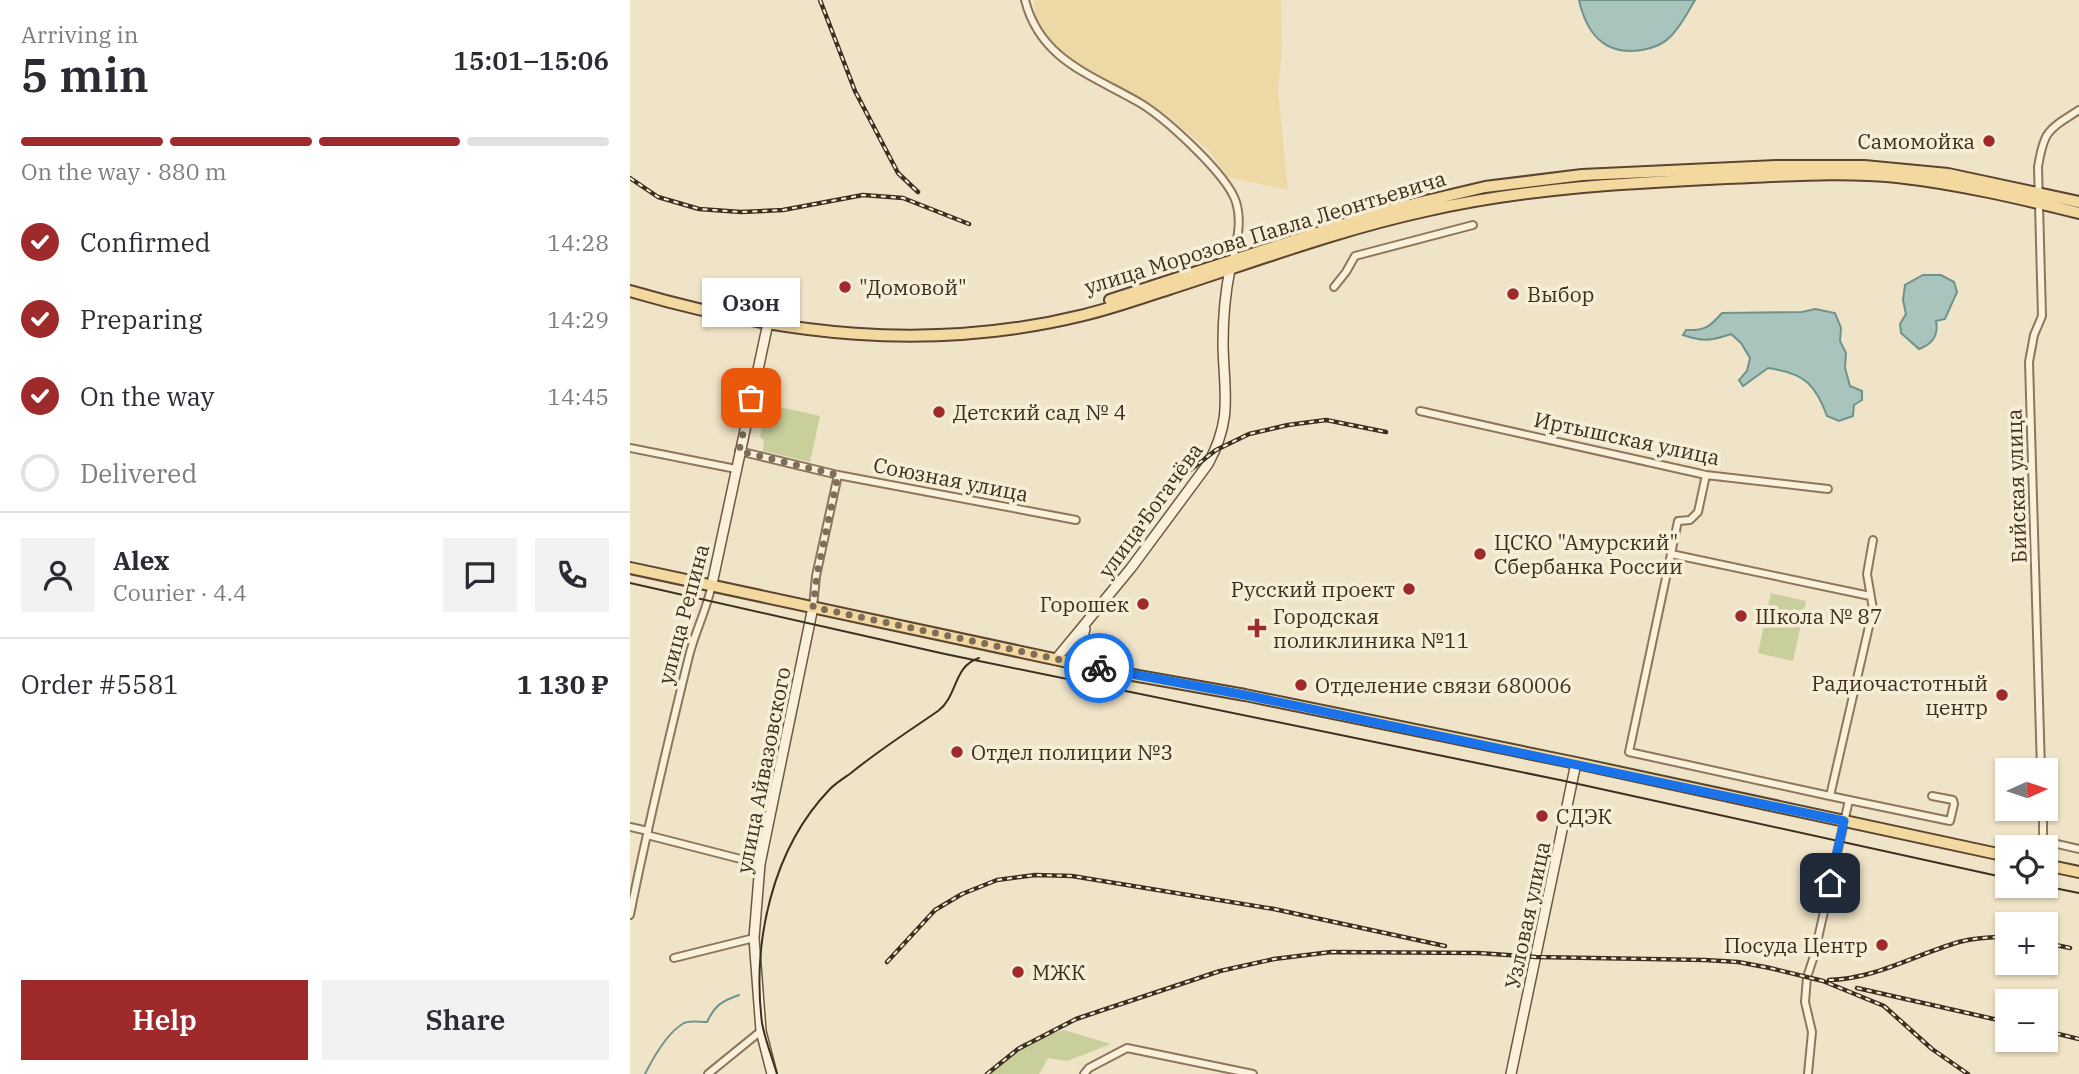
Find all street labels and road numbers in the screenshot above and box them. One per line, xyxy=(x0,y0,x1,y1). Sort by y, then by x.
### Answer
street label: улица Морозова Павла Леонтьевича xyxy=(1081,164,1449,300)
street label: Иртышская улица xyxy=(1532,405,1722,471)
street label: Бийская улица xyxy=(1999,408,2033,564)
street label: улица Богачёва xyxy=(1091,437,1209,583)
street label: Союзная улица xyxy=(871,450,1031,508)
street label: улица Репина xyxy=(651,541,715,687)
street label: улица Айвазовского xyxy=(729,664,797,876)
street label: Узловая улица xyxy=(1498,839,1556,991)

